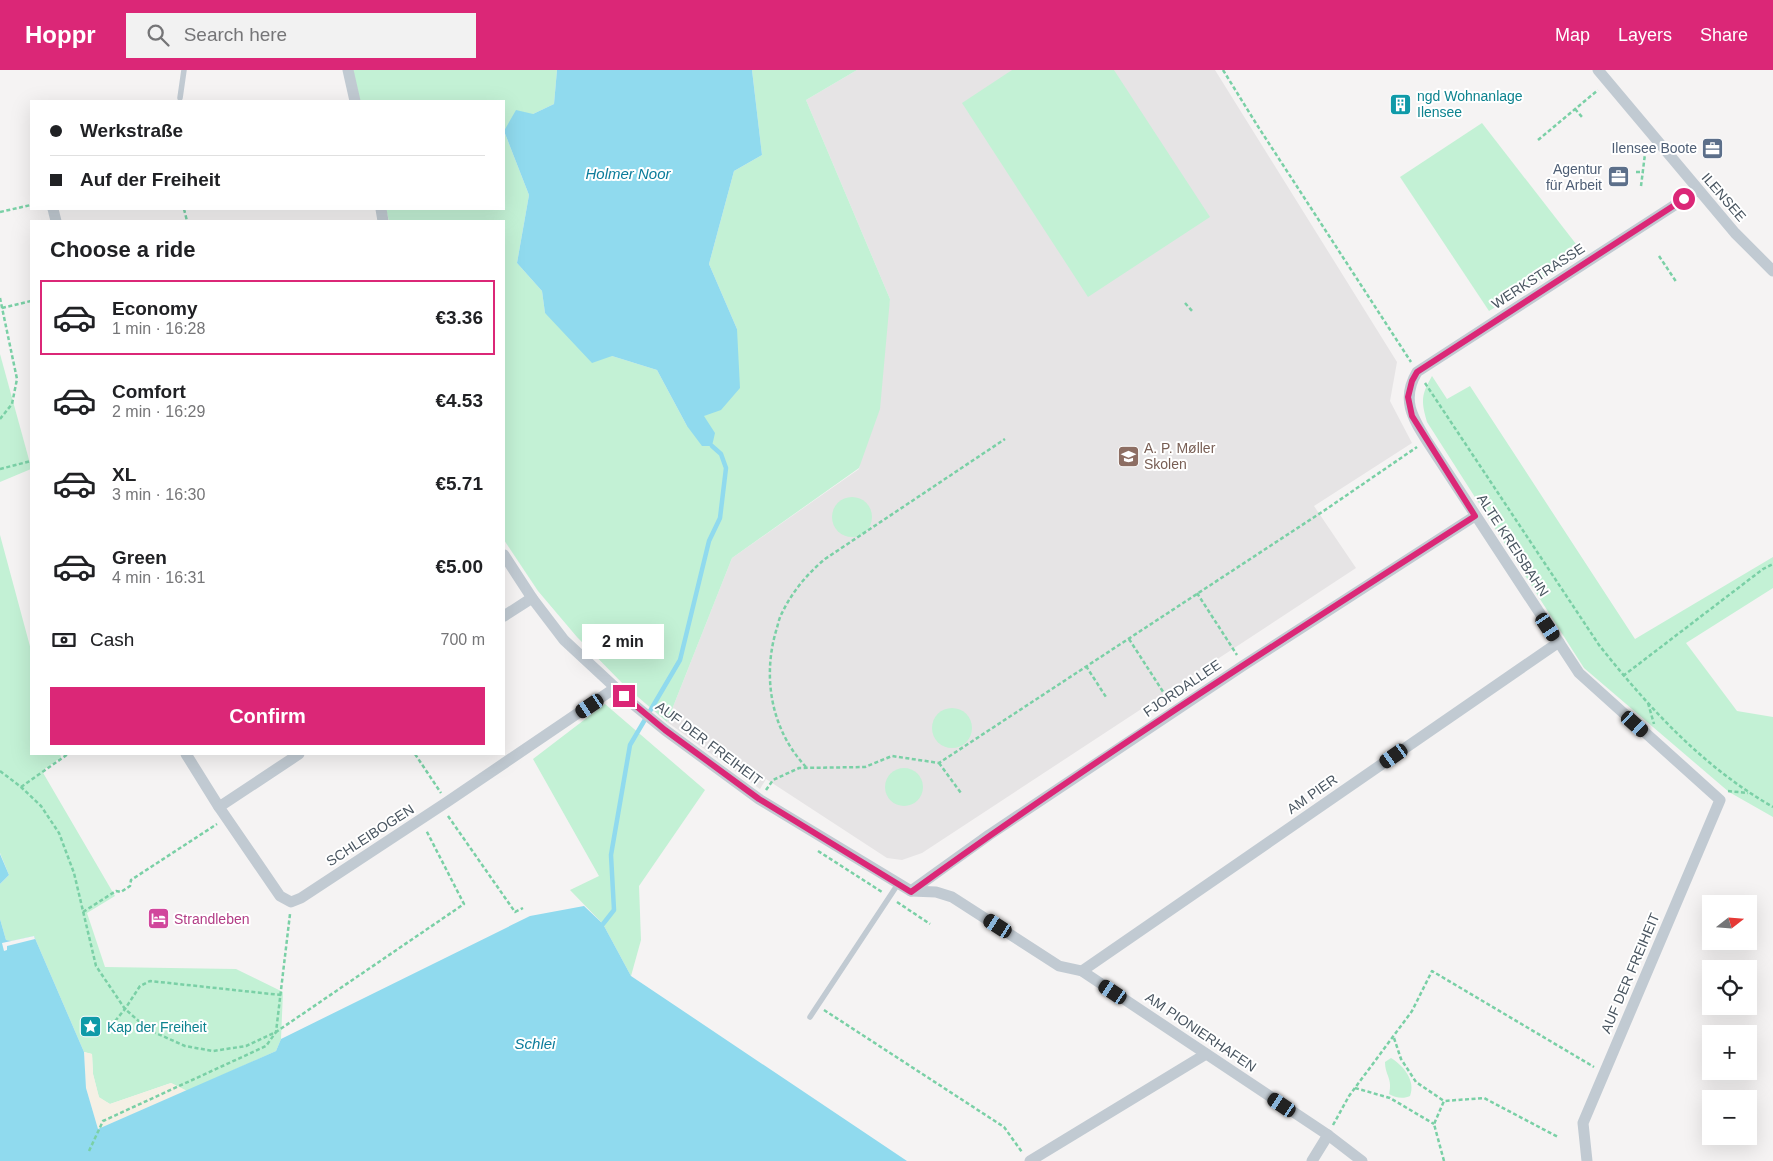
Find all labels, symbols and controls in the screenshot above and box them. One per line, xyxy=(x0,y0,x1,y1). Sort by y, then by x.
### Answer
search box xyxy=(126,13,476,58)
text: Hoppr xyxy=(25,21,96,48)
icon: search xyxy=(144,21,172,49)
text: Search here xyxy=(184,24,287,45)
text: Map xyxy=(1555,25,1590,45)
text: Layers xyxy=(1618,25,1672,45)
text: Share xyxy=(1700,25,1748,45)
place label: ngd Wohnanlage Ilensee xyxy=(1417,88,1523,120)
building icon: ngd Wohnanlage Ilensee xyxy=(1389,92,1413,116)
text: Werkstraße xyxy=(80,120,183,141)
office icon: Ilensee Boote xyxy=(1701,136,1725,160)
place label: Ilensee Boote xyxy=(1611,140,1697,156)
place label: Agentur für Arbeit xyxy=(1546,161,1602,193)
water label: Holmer Noor xyxy=(585,165,672,182)
office icon: Agentur für Arbeit xyxy=(1606,165,1630,189)
text: Auf der Freiheit xyxy=(80,169,220,190)
street label: ILENSEE xyxy=(1699,169,1749,225)
route start xyxy=(1673,188,1695,210)
text: Choose a ride xyxy=(50,237,195,262)
street label: WERKSTRASSE xyxy=(1489,240,1587,312)
icon: car xyxy=(52,295,97,340)
text: Economy xyxy=(112,298,198,319)
text: €3.36 xyxy=(435,307,483,328)
text: 1 min · 16:28 xyxy=(112,320,205,337)
icon: car xyxy=(52,378,97,423)
text: Comfort xyxy=(112,381,186,402)
text: €4.53 xyxy=(435,390,483,411)
text: 2 min · 16:29 xyxy=(112,403,205,420)
place label: A. P. Møller Skolen xyxy=(1144,440,1216,472)
school or university icon: A. P. Møller Skolen xyxy=(1116,444,1140,468)
icon: car xyxy=(52,461,97,506)
text: XL xyxy=(112,464,136,485)
text: €5.71 xyxy=(435,473,483,494)
text: 3 min · 16:30 xyxy=(112,486,205,503)
street label: ALTE KREISBAHN xyxy=(1474,491,1552,599)
icon: car xyxy=(52,544,97,589)
text: Green xyxy=(112,547,167,568)
text: €5.00 xyxy=(435,556,483,577)
text: 4 min · 16:31 xyxy=(112,569,205,586)
car xyxy=(1533,610,1562,644)
callout: 2 min xyxy=(583,624,665,658)
icon: cash xyxy=(50,626,78,654)
text: Cash xyxy=(90,629,134,650)
text: 700 m xyxy=(441,631,485,648)
text: 2 min xyxy=(602,633,644,650)
street label: FJORDALLEE xyxy=(1140,656,1224,720)
route end xyxy=(613,685,635,707)
button: Confirm xyxy=(50,687,485,745)
car xyxy=(573,691,606,721)
street label: AUF DER FREIHEIT xyxy=(653,698,766,789)
car xyxy=(1618,708,1651,740)
car xyxy=(1377,741,1410,771)
street label: AM PIER xyxy=(1284,771,1340,817)
street label: SCHLEIBOGEN xyxy=(323,801,417,869)
north arrow xyxy=(1702,895,1758,950)
map controls xyxy=(1702,895,1757,1145)
hotel icon: Strandleben xyxy=(146,907,170,931)
street label: AUF DER FREIHEIT xyxy=(1597,910,1663,1036)
place label: Strandleben xyxy=(174,911,250,927)
car xyxy=(981,912,1014,940)
button: locate xyxy=(1702,960,1757,1015)
car xyxy=(1096,977,1129,1007)
street label: AM PIONIERHAFEN xyxy=(1143,989,1259,1075)
place icon: Kap der Freiheit xyxy=(79,1015,103,1039)
place label: Kap der Freiheit xyxy=(107,1019,207,1035)
button: + xyxy=(1702,1025,1757,1080)
water label: Schlei xyxy=(515,1035,556,1052)
car xyxy=(1265,1090,1298,1120)
button: − xyxy=(1702,1090,1757,1145)

